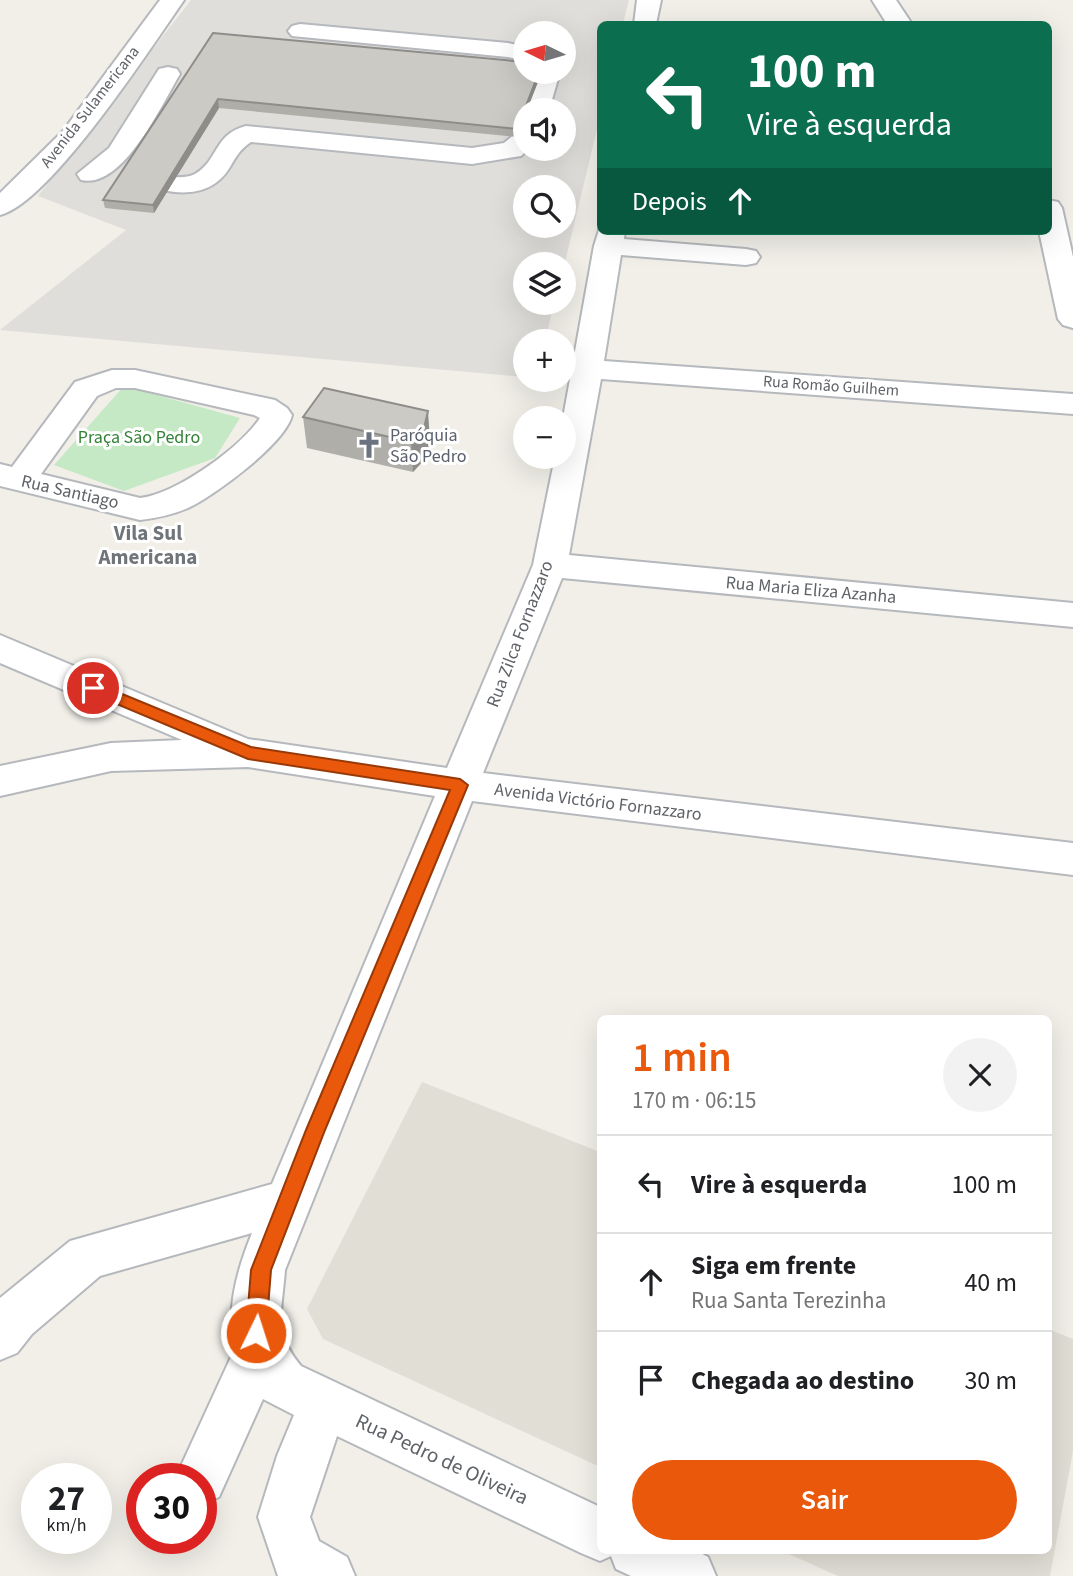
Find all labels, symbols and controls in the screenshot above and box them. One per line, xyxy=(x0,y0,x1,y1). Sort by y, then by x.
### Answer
north arrow xyxy=(513,21,576,84)
map controls xyxy=(513,21,576,469)
text: 100 m xyxy=(747,37,876,107)
street label: Avenida Sulamericana xyxy=(36,42,144,172)
icon: left xyxy=(632,49,723,140)
button: sound xyxy=(513,98,576,161)
text: Vire à esquerda xyxy=(747,102,952,148)
button: search xyxy=(513,175,576,238)
icon: ahead xyxy=(721,182,759,220)
text: Depois xyxy=(632,183,707,220)
button: layers xyxy=(513,252,576,315)
button: + xyxy=(513,329,576,392)
street label: Rua Romão Guilhem xyxy=(762,370,900,402)
button: − xyxy=(513,406,576,469)
place label: Paróquia São Pedro xyxy=(390,423,467,469)
park label: Praça São Pedro xyxy=(78,425,200,450)
church icon: Paróquia São Pedro xyxy=(354,430,384,460)
street label: Rua Santiago xyxy=(19,469,121,515)
district label: Vila Sul Americana xyxy=(98,518,197,572)
street label: Rua Zilca Fornazzaro xyxy=(480,557,560,711)
street label: Rua Maria Eliza Azanha xyxy=(725,570,897,610)
pin xyxy=(63,658,123,718)
icon: arrive xyxy=(74,669,112,707)
street label: Avenida Victório Fornazzaro xyxy=(493,777,703,827)
text: 1 min xyxy=(632,1028,732,1088)
button: close xyxy=(943,1038,1017,1112)
text: 170 m · 06:15 xyxy=(632,1084,756,1117)
icon: left xyxy=(632,1165,670,1203)
text: Vire à esquerda xyxy=(691,1166,867,1203)
text: 100 m xyxy=(951,1166,1017,1203)
text: Siga em frente xyxy=(691,1247,856,1284)
icon: ahead xyxy=(632,1263,670,1301)
text: 40 m xyxy=(964,1264,1017,1301)
text: Rua Santa Terezinha xyxy=(691,1284,886,1317)
position arrow xyxy=(219,1296,293,1370)
icon: arrive xyxy=(632,1361,670,1399)
text: Chegada ao destino xyxy=(691,1362,914,1399)
text: 30 m xyxy=(964,1362,1017,1399)
street label: Rua Pedro de Oliveira xyxy=(351,1406,533,1512)
button: Sair xyxy=(632,1460,1017,1540)
speed limit sign: 30 xyxy=(126,1463,217,1554)
text: 27 xyxy=(48,1474,85,1524)
text: km/h xyxy=(47,1513,86,1538)

